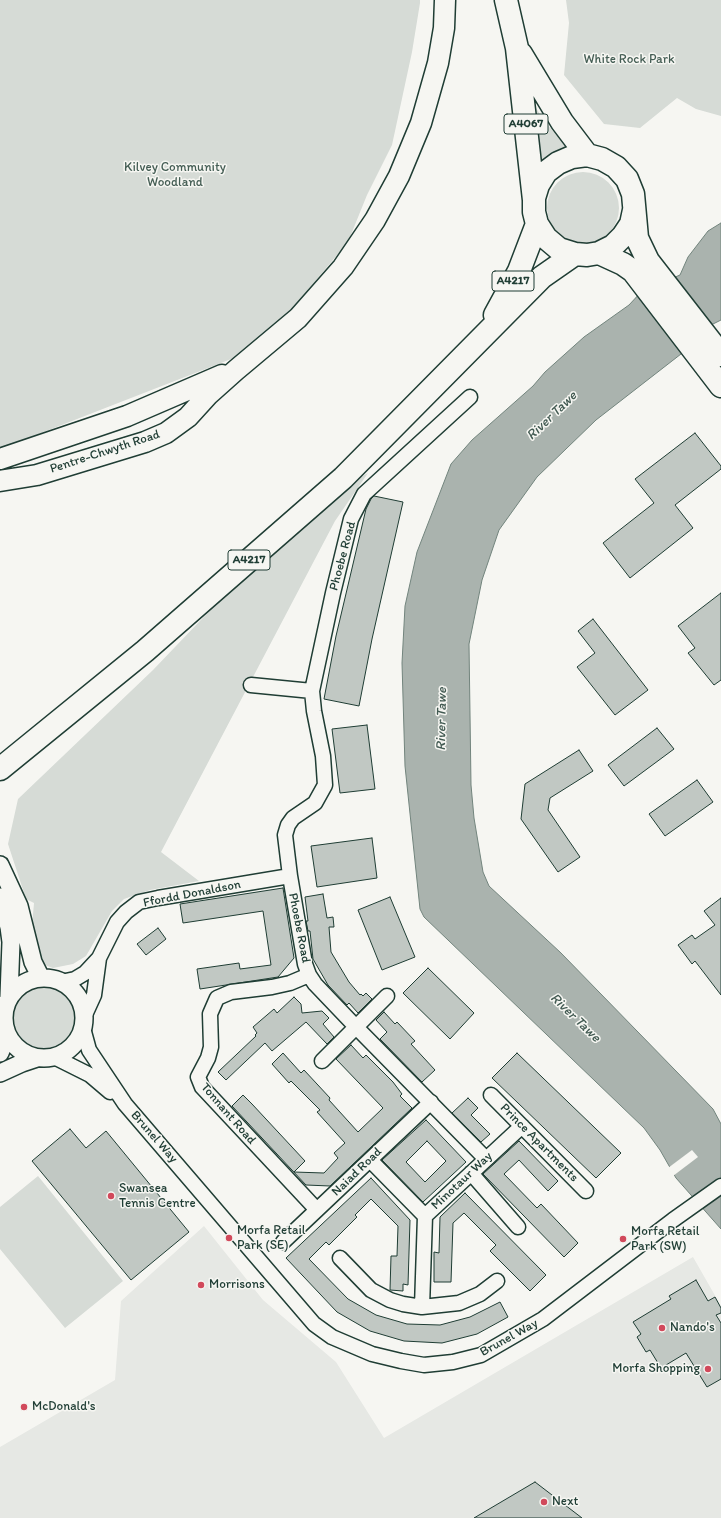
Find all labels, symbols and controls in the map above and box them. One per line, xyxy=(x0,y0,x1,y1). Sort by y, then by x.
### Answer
park label: White Rock Park xyxy=(583,52,675,68)
road number: A4067 xyxy=(504,114,548,134)
park label: Kilvey Community Woodland xyxy=(124,160,226,191)
road number: A4217 xyxy=(492,271,534,291)
water label: River Tawe xyxy=(523,388,581,444)
street label: Pentre-Chwyth Road xyxy=(48,427,162,477)
street label: Phoebe Road xyxy=(326,520,360,592)
road number: A4217 xyxy=(228,550,270,570)
water label: River Tawe xyxy=(433,687,451,751)
street label: Ffordd Donaldson xyxy=(142,877,242,911)
street label: Phoebe Road xyxy=(285,892,313,964)
water label: River Tawe xyxy=(546,990,604,1046)
street label: Tonnant Road xyxy=(197,1080,259,1148)
street label: Prince Apartments xyxy=(497,1101,581,1185)
street label: Brunel Way xyxy=(127,1108,181,1166)
street label: Naiad Road xyxy=(329,1144,385,1200)
street label: Minotaur Way xyxy=(428,1149,496,1213)
place label: Swansea Tennis Centre xyxy=(119,1181,196,1212)
marker: Swansea Tennis Centre xyxy=(106,1191,116,1201)
place label: Morfa Retail Park (SE) xyxy=(237,1223,305,1254)
place label: Morfa Retail Park (SW) xyxy=(631,1224,699,1255)
marker: Morfa Retail Park (SE) xyxy=(224,1233,234,1243)
marker: Morfa Retail Park (SW) xyxy=(618,1234,628,1244)
place label: Morrisons xyxy=(209,1277,265,1293)
marker: Morrisons xyxy=(196,1280,206,1290)
street label: Brunel Way xyxy=(477,1316,541,1360)
place label: Nando's xyxy=(670,1320,715,1336)
marker: Nando's xyxy=(657,1323,667,1333)
place label: Morfa Shopping xyxy=(612,1361,700,1377)
marker: Morfa Shopping xyxy=(703,1364,713,1374)
place label: McDonald's xyxy=(32,1399,96,1415)
marker: McDonald's xyxy=(19,1402,29,1412)
place label: Next xyxy=(552,1494,578,1510)
marker: Next xyxy=(539,1497,549,1507)

